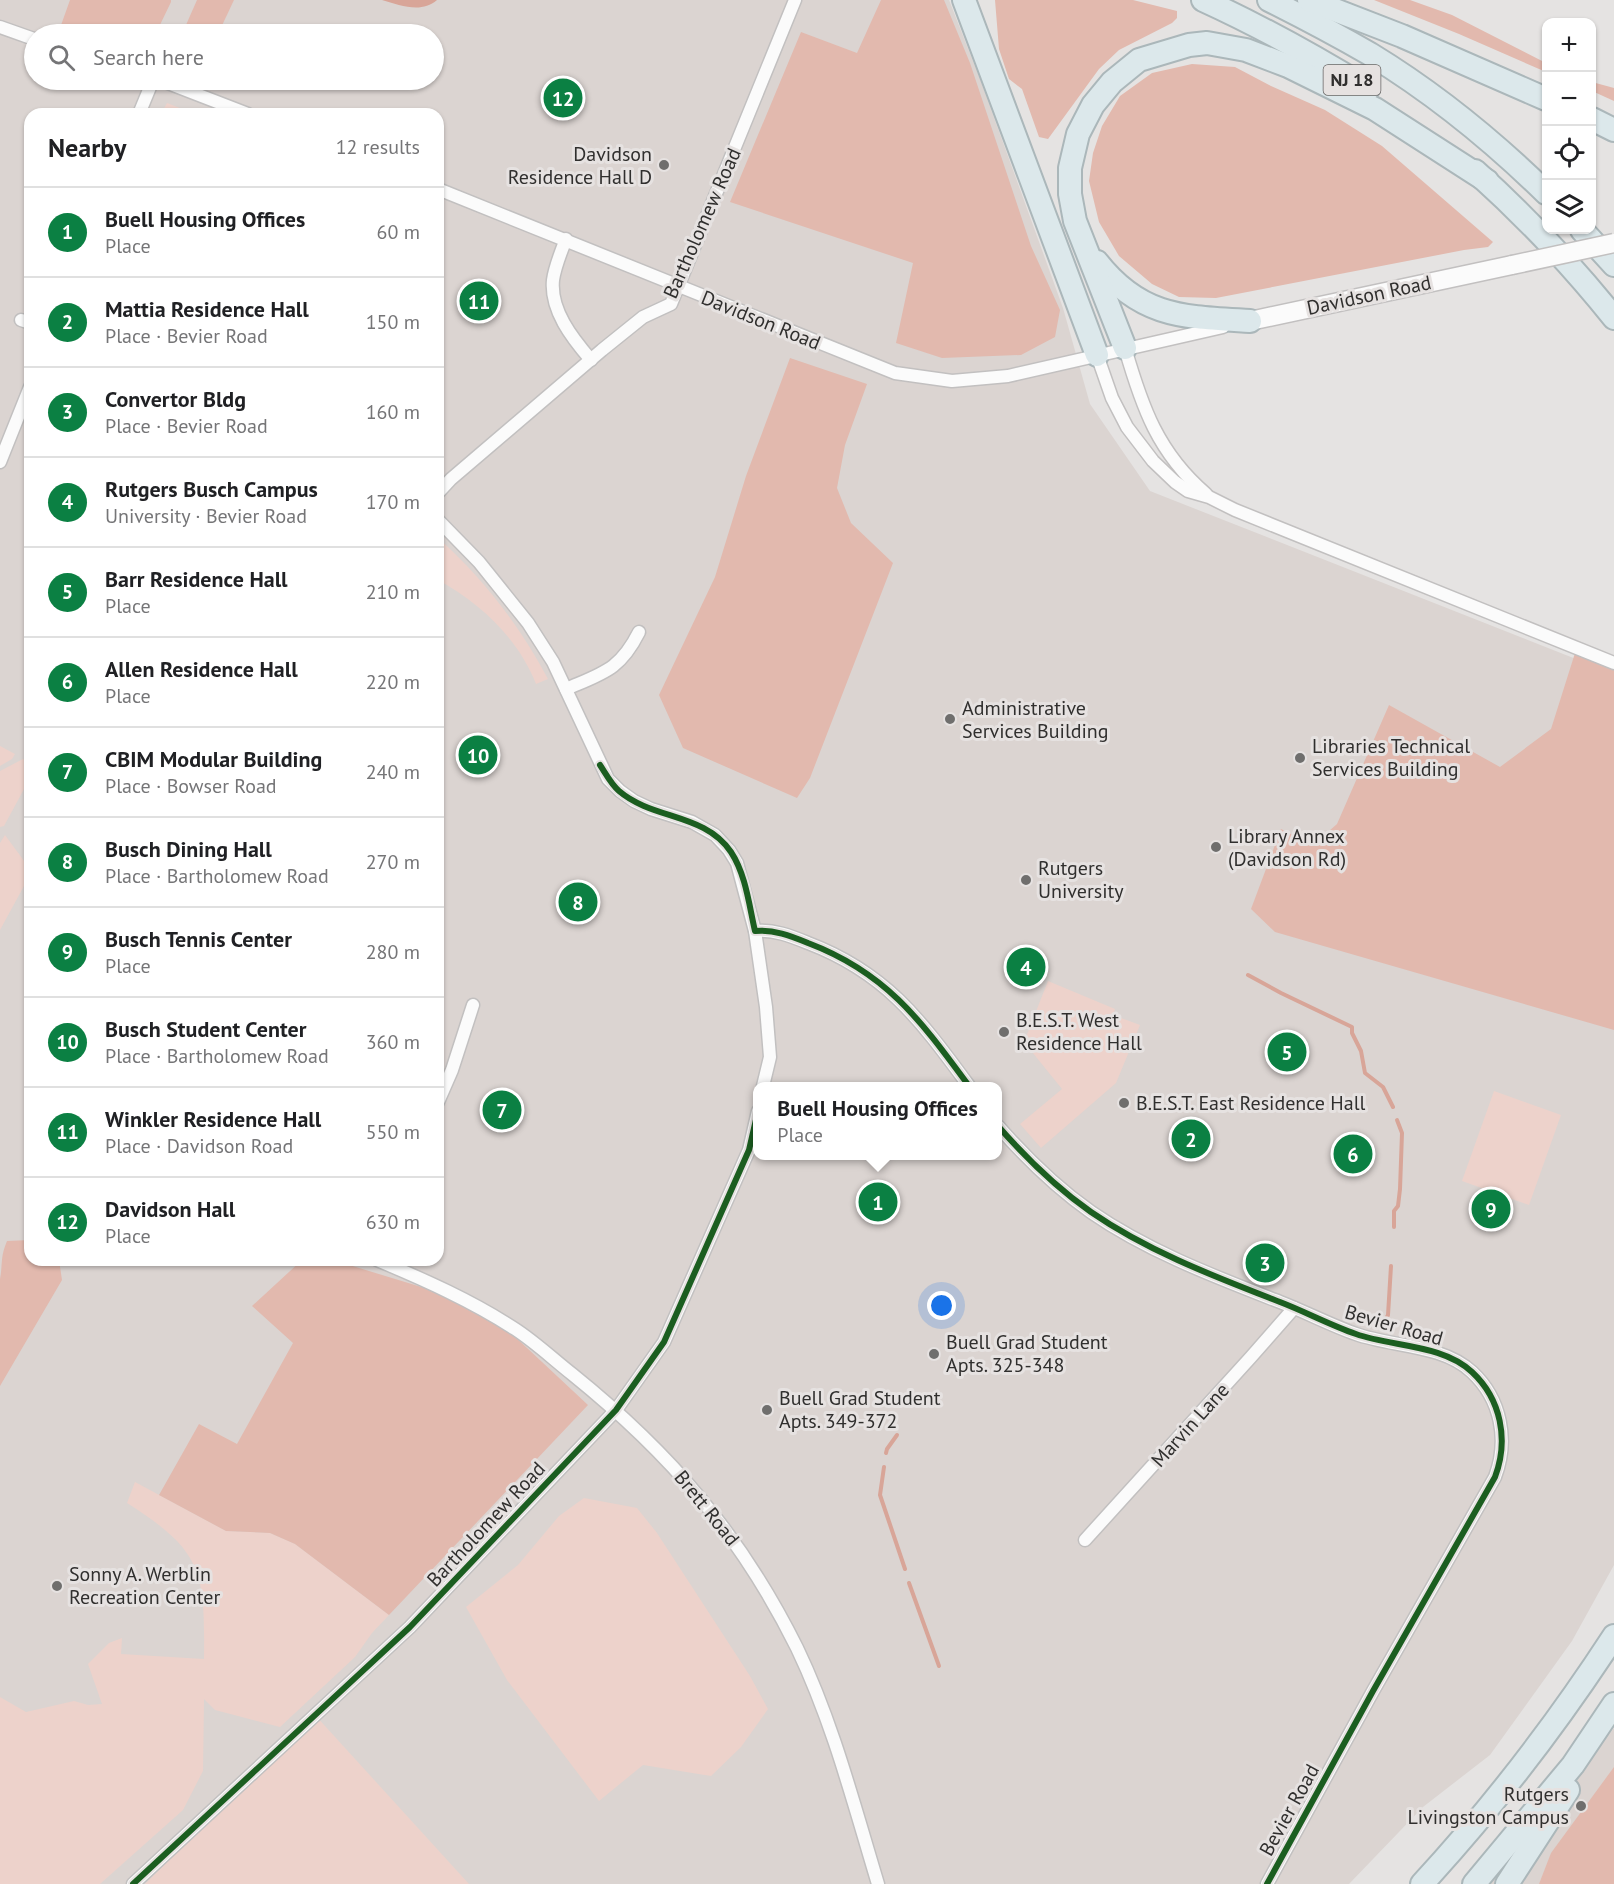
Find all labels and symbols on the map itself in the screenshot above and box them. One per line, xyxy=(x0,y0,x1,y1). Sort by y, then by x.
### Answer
road number: NJ 18 xyxy=(1324,65,1380,95)
pin: 12 xyxy=(544,76,582,120)
place label: Davidson Residence Hall D xyxy=(508,141,652,190)
street label: Bartholomew Road xyxy=(657,144,747,302)
marker: Davidson Residence Hall D xyxy=(657,158,671,172)
street label: Davidson Road xyxy=(1304,269,1434,321)
pin: 11 xyxy=(460,278,498,324)
street label: Davidson Road xyxy=(697,284,825,356)
place label: Administrative Services Building xyxy=(962,695,1109,744)
marker: Administrative Services Building xyxy=(943,712,957,726)
pin: 10 xyxy=(458,732,498,777)
place label: Libraries Technical Services Building xyxy=(1312,733,1470,782)
marker: Libraries Technical Services Building xyxy=(1293,751,1307,765)
place label: Library Annex (Davidson Rd) xyxy=(1228,823,1346,872)
marker: Library Annex (Davidson Rd) xyxy=(1209,840,1223,854)
place label: Rutgers University xyxy=(1038,855,1124,904)
marker: Rutgers University xyxy=(1019,873,1033,887)
pin: 8 xyxy=(558,880,598,924)
pin: 4 xyxy=(1006,944,1046,990)
place label: B.E.S.T. West Residence Hall xyxy=(1016,1007,1142,1056)
marker: B.E.S.T. West Residence Hall xyxy=(997,1025,1011,1039)
pin: 5 xyxy=(1268,1030,1306,1074)
pin: 7 xyxy=(482,1088,522,1132)
place label: B.E.S.T. East Residence Hall xyxy=(1136,1090,1366,1116)
marker: B.E.S.T. East Residence Hall xyxy=(1117,1096,1131,1110)
pin: 2 xyxy=(1172,1116,1210,1162)
pin: 6 xyxy=(1334,1132,1372,1176)
pin: 1 xyxy=(858,1180,898,1224)
pin: 9 xyxy=(1472,1186,1510,1232)
pin: 3 xyxy=(1246,1240,1284,1286)
your location xyxy=(927,1291,956,1320)
street label: Bevier Road xyxy=(1342,1299,1446,1351)
place label: Buell Grad Student Apts. 325-348 xyxy=(946,1329,1108,1378)
marker: Buell Grad Student Apts. 325-348 xyxy=(927,1347,941,1361)
street label: Marvin Lane xyxy=(1145,1377,1235,1473)
place label: Buell Grad Student Apts. 349-372 xyxy=(779,1385,941,1434)
marker: Buell Grad Student Apts. 349-372 xyxy=(760,1403,774,1417)
street label: Bartholomew Road xyxy=(421,1456,551,1592)
street label: Brett Road xyxy=(669,1465,745,1551)
place label: Sonny A. Werblin Recreation Center xyxy=(69,1561,220,1610)
marker: Sonny A. Werblin Recreation Center xyxy=(50,1579,64,1593)
street label: Bevier Road xyxy=(1253,1760,1325,1860)
place label: Rutgers Livingston Campus xyxy=(1407,1781,1569,1830)
marker: Rutgers Livingston Campus xyxy=(1574,1799,1588,1813)

